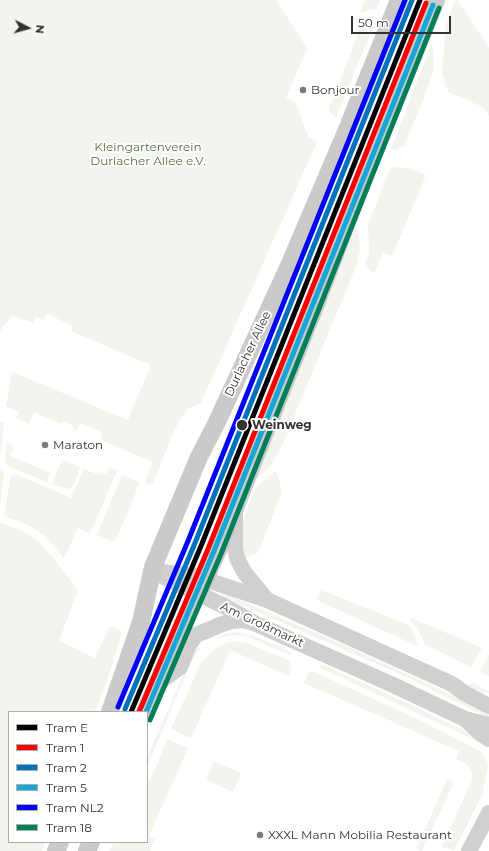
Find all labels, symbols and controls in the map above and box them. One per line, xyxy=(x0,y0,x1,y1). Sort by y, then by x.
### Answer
north arrow xyxy=(8,8,48,48)
scale bar xyxy=(353,8,453,34)
text: 50 m xyxy=(358,15,389,30)
text: N xyxy=(33,24,47,34)
place label: Bonjour xyxy=(311,83,359,97)
marker: Bonjour xyxy=(298,85,308,95)
park label: Kleingartenverein Durlacher Allee e.V. xyxy=(90,140,206,168)
street label: Durlacher Allee xyxy=(222,309,274,399)
marker: Weinweg xyxy=(235,418,249,432)
place label: Weinweg xyxy=(252,418,312,432)
place label: Maraton xyxy=(53,438,103,452)
marker: Maraton xyxy=(40,440,50,450)
street label: Am Großmarkt xyxy=(218,599,306,651)
legend xyxy=(8,711,148,843)
text: Tram E xyxy=(46,720,88,735)
text: Tram 1 xyxy=(46,740,84,755)
text: Tram 2 xyxy=(46,760,87,775)
text: Tram 5 xyxy=(46,780,87,795)
text: Tram NL2 xyxy=(46,800,104,815)
text: Tram 18 xyxy=(46,820,92,835)
place label: XXXL Mann Mobilia Restaurant xyxy=(268,828,452,842)
marker: XXXL Mann Mobilia Restaurant xyxy=(255,830,265,840)

